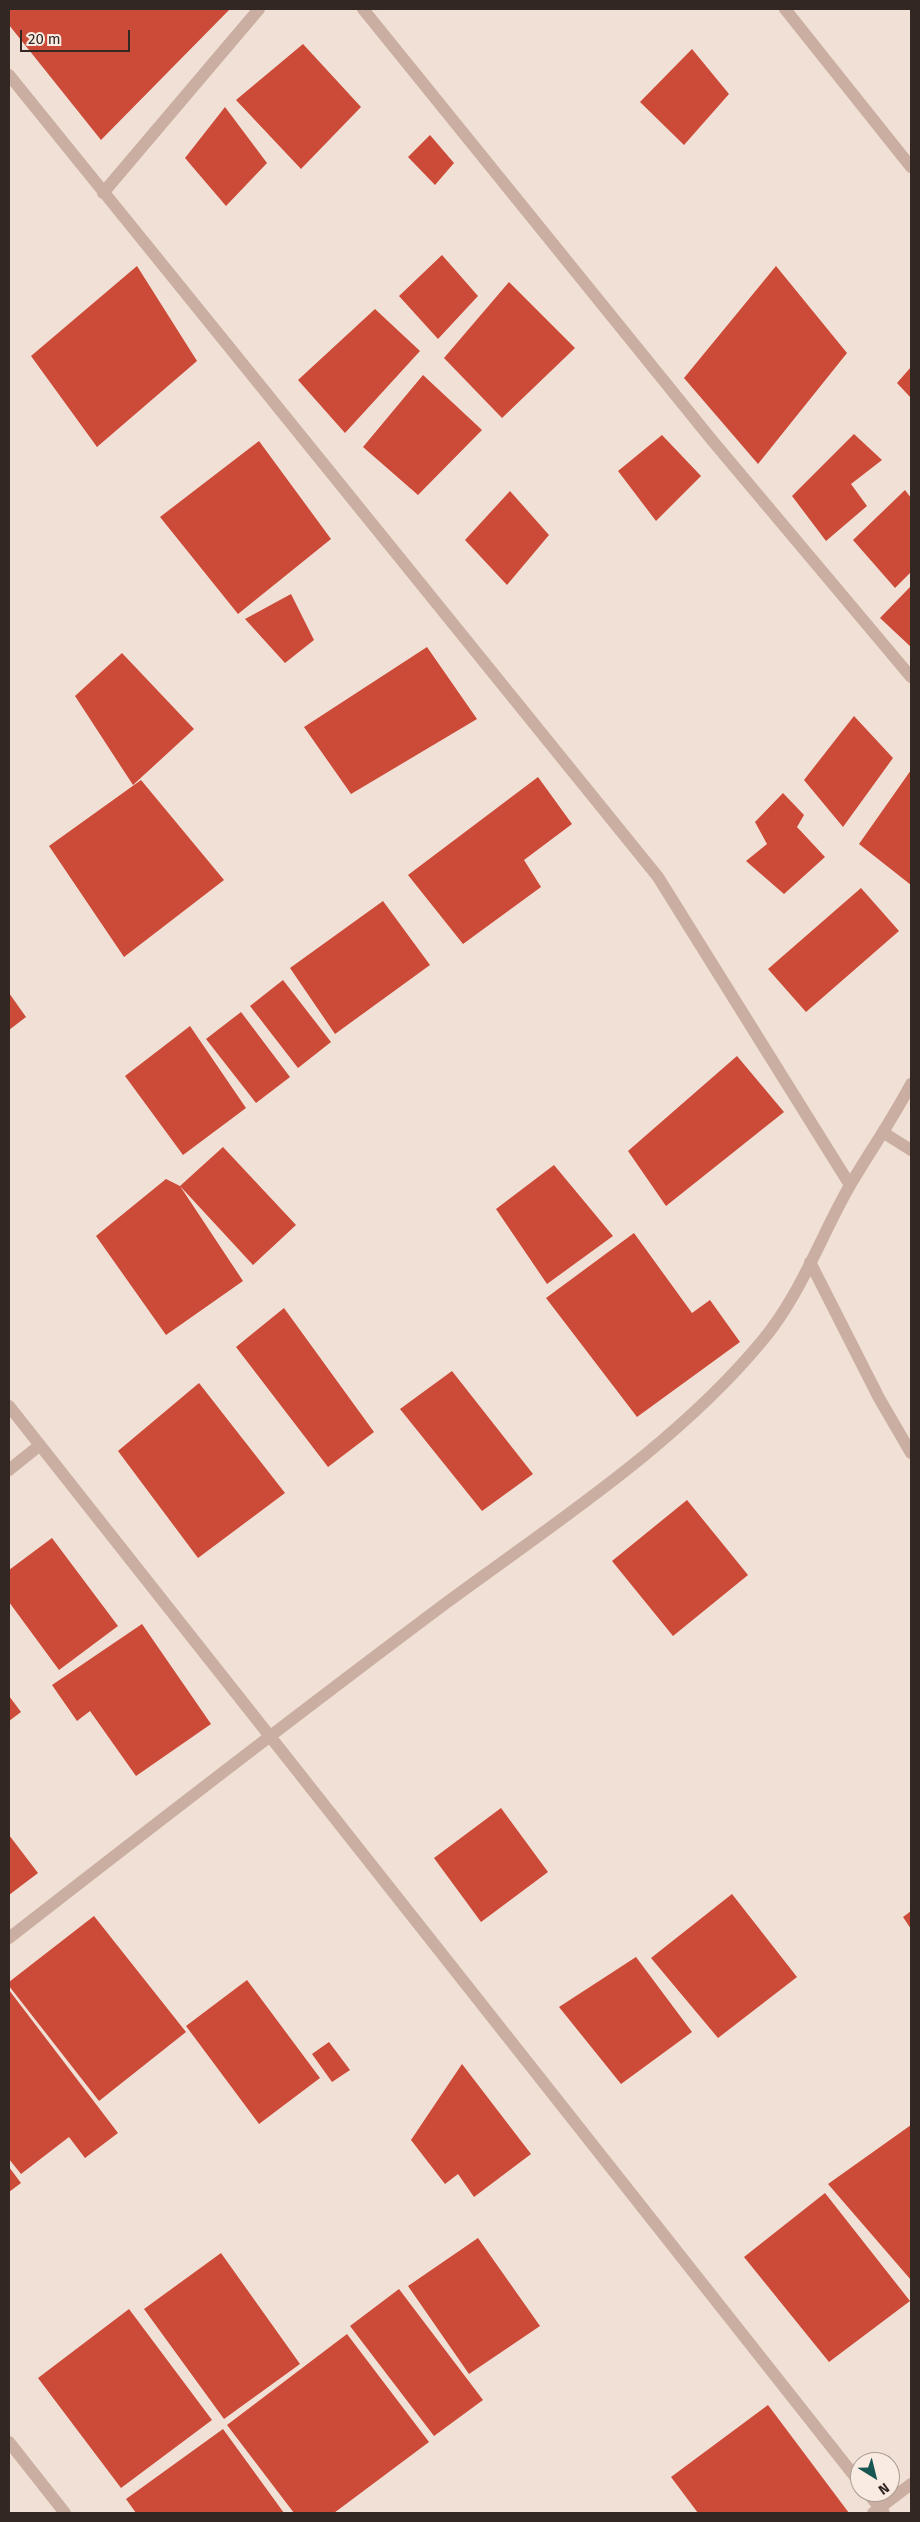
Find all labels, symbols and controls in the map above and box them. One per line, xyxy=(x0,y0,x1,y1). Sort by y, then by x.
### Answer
scale bar xyxy=(22,20,132,52)
text: 20 m xyxy=(28,30,61,48)
north arrow xyxy=(850,2452,900,2502)
text: N xyxy=(875,2479,892,2498)

